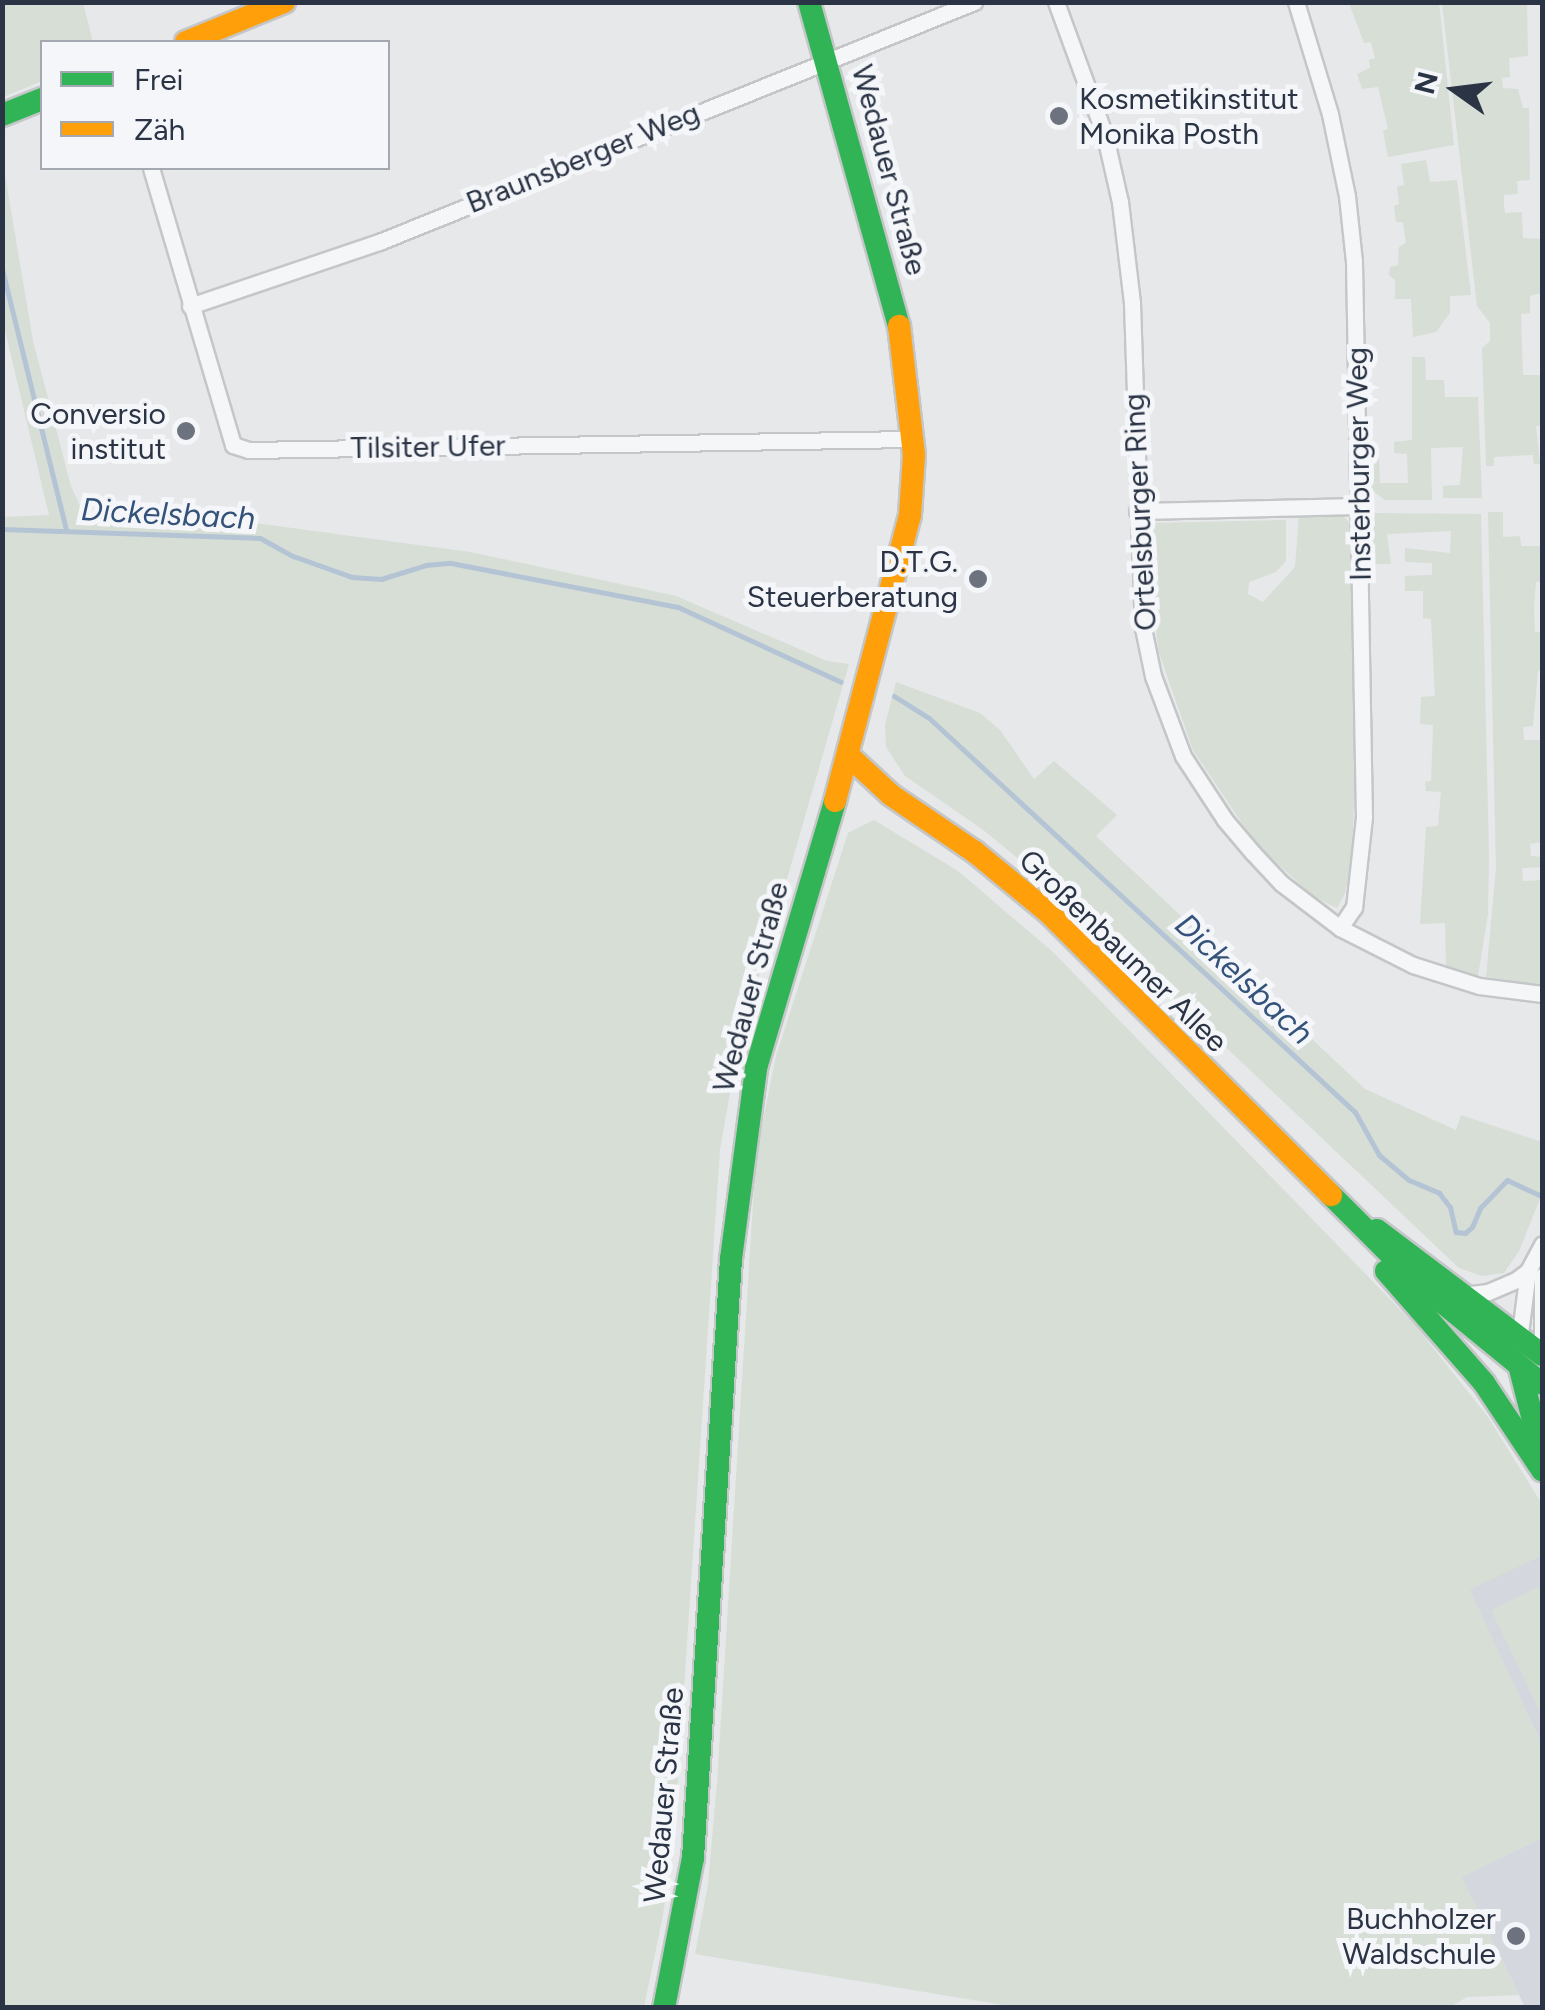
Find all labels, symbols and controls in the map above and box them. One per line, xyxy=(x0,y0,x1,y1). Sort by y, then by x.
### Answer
legend xyxy=(40,40,390,170)
north arrow xyxy=(1405,40,1505,140)
text: Frei xyxy=(134,61,183,98)
street label: Wedauer Straße xyxy=(844,61,934,279)
text: N xyxy=(1407,68,1445,97)
place label: Kosmetikinstitut Monika Posth xyxy=(1079,81,1299,152)
street label: Braunsberger Weg xyxy=(461,95,705,221)
marker: Kosmetikinstitut Monika Posth xyxy=(1048,105,1070,127)
text: Zäh xyxy=(134,111,185,148)
street label: Insterburger Weg xyxy=(1339,347,1379,581)
street label: Ortelsburger Ring xyxy=(1116,392,1164,632)
place label: Conversio institut xyxy=(30,396,166,466)
marker: Conversio institut xyxy=(175,420,197,442)
street label: Tilsiter Ufer xyxy=(350,428,506,466)
water label: Dickelsbach xyxy=(80,490,256,538)
place label: D.T.G. Steuerberatung xyxy=(747,544,958,614)
marker: D.T.G. Steuerberatung xyxy=(967,568,989,590)
street label: Großenbaumer Allee xyxy=(1011,842,1235,1060)
street label: Wedauer Straße xyxy=(706,878,796,1096)
water label: Dickelsbach xyxy=(1167,905,1321,1053)
street label: Wedauer Straße xyxy=(637,1686,691,1904)
place label: Buchholzer Waldschule xyxy=(1342,1901,1496,1972)
marker: Buchholzer Waldschule xyxy=(1505,1925,1527,1947)

